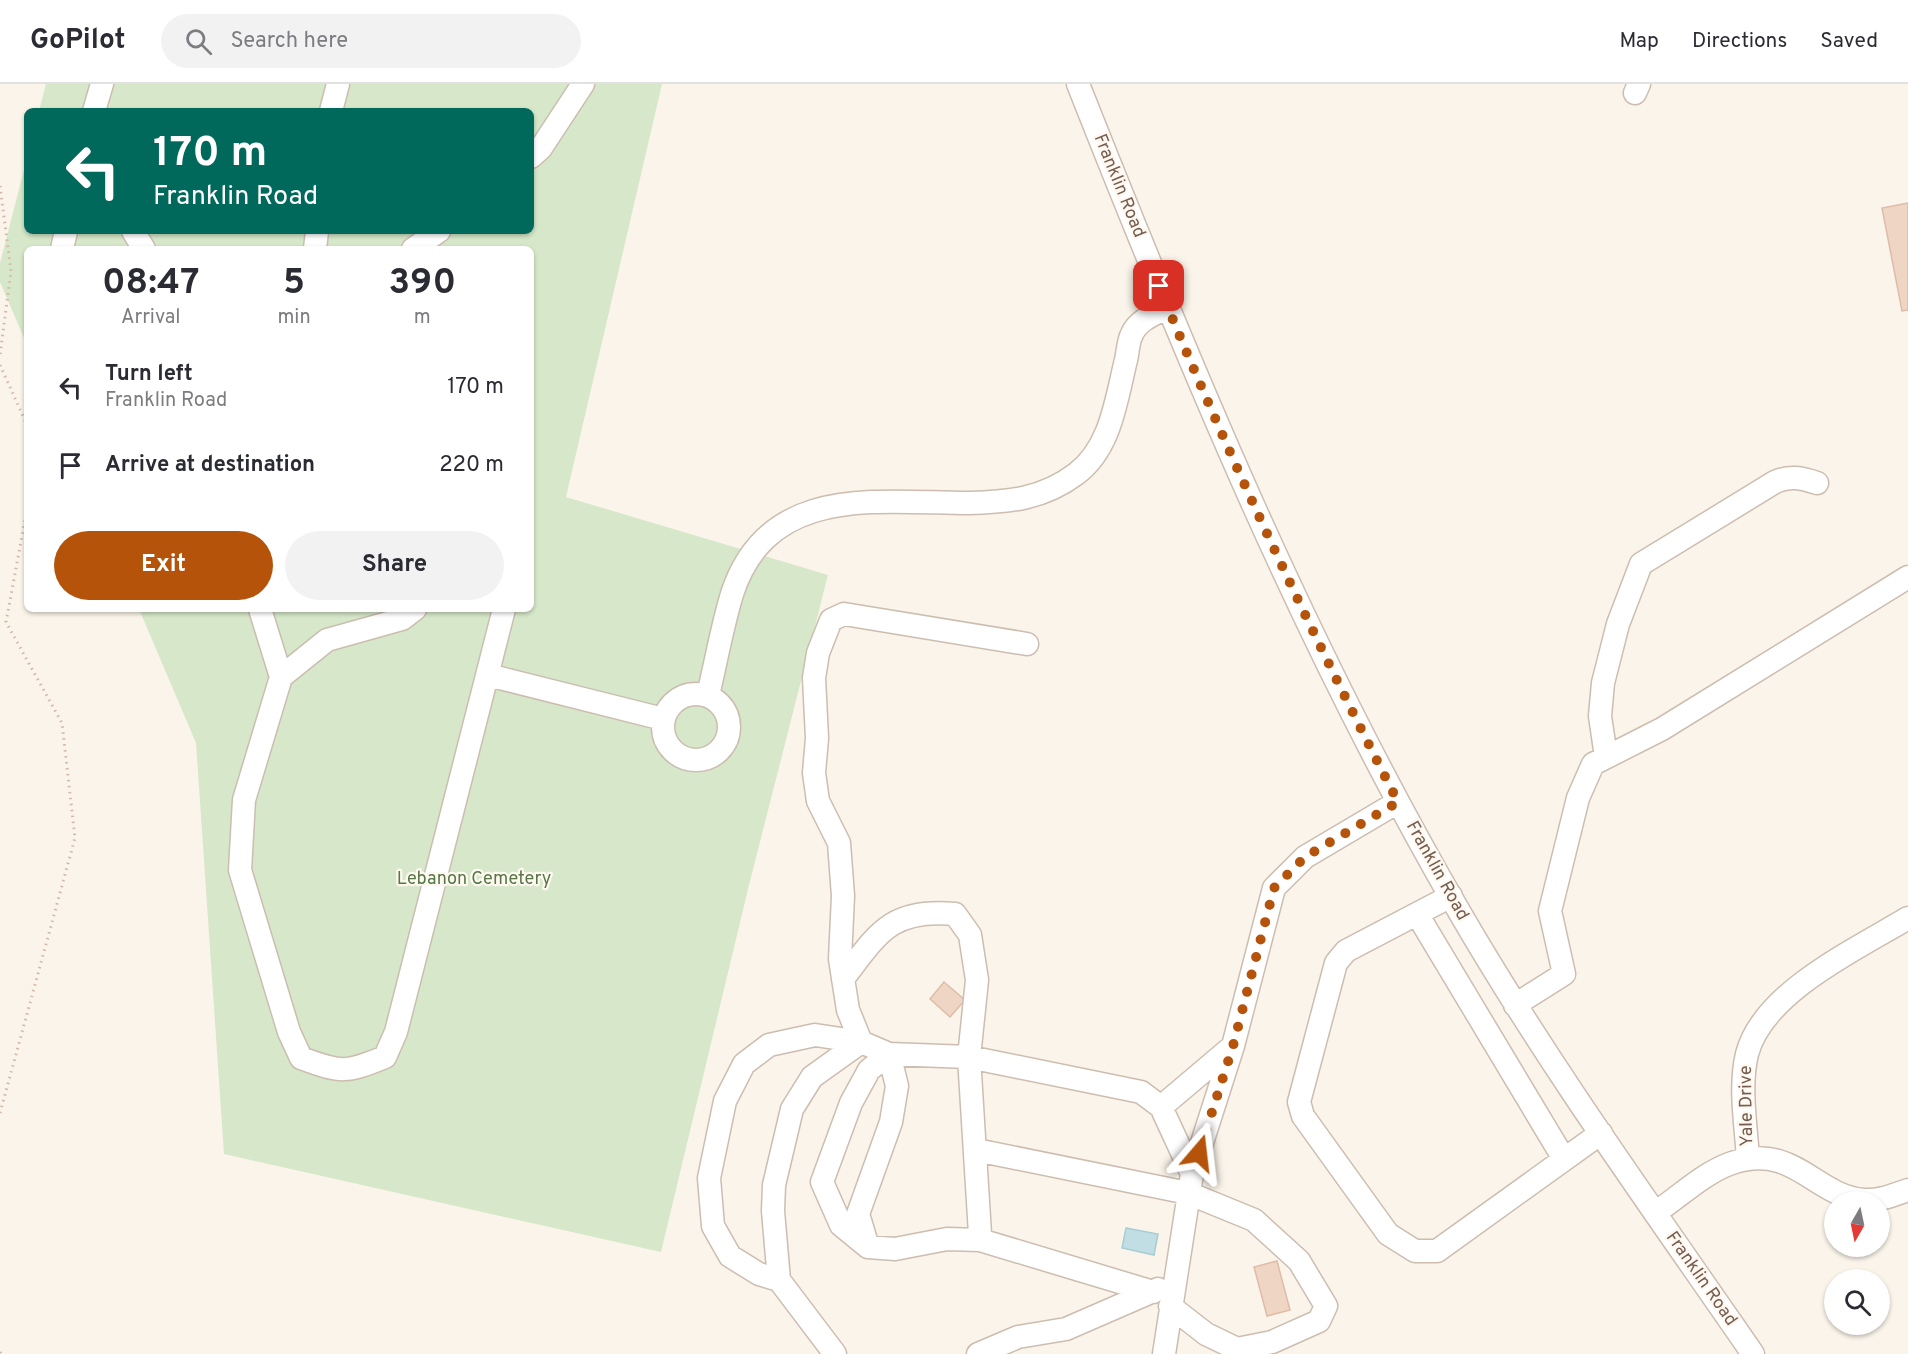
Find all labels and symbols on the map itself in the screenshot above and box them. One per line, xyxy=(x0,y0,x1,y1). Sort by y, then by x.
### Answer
street label: Franklin Road xyxy=(1088,131,1150,241)
pin xyxy=(1133,260,1184,311)
street label: Franklin Road xyxy=(1400,817,1474,925)
park label: Lebanon Cemetery xyxy=(397,868,551,891)
street label: Yale Drive xyxy=(1735,1065,1759,1147)
position arrow xyxy=(1167,1121,1231,1185)
north arrow xyxy=(1824,1191,1890,1257)
street label: Franklin Road xyxy=(1660,1227,1742,1331)

